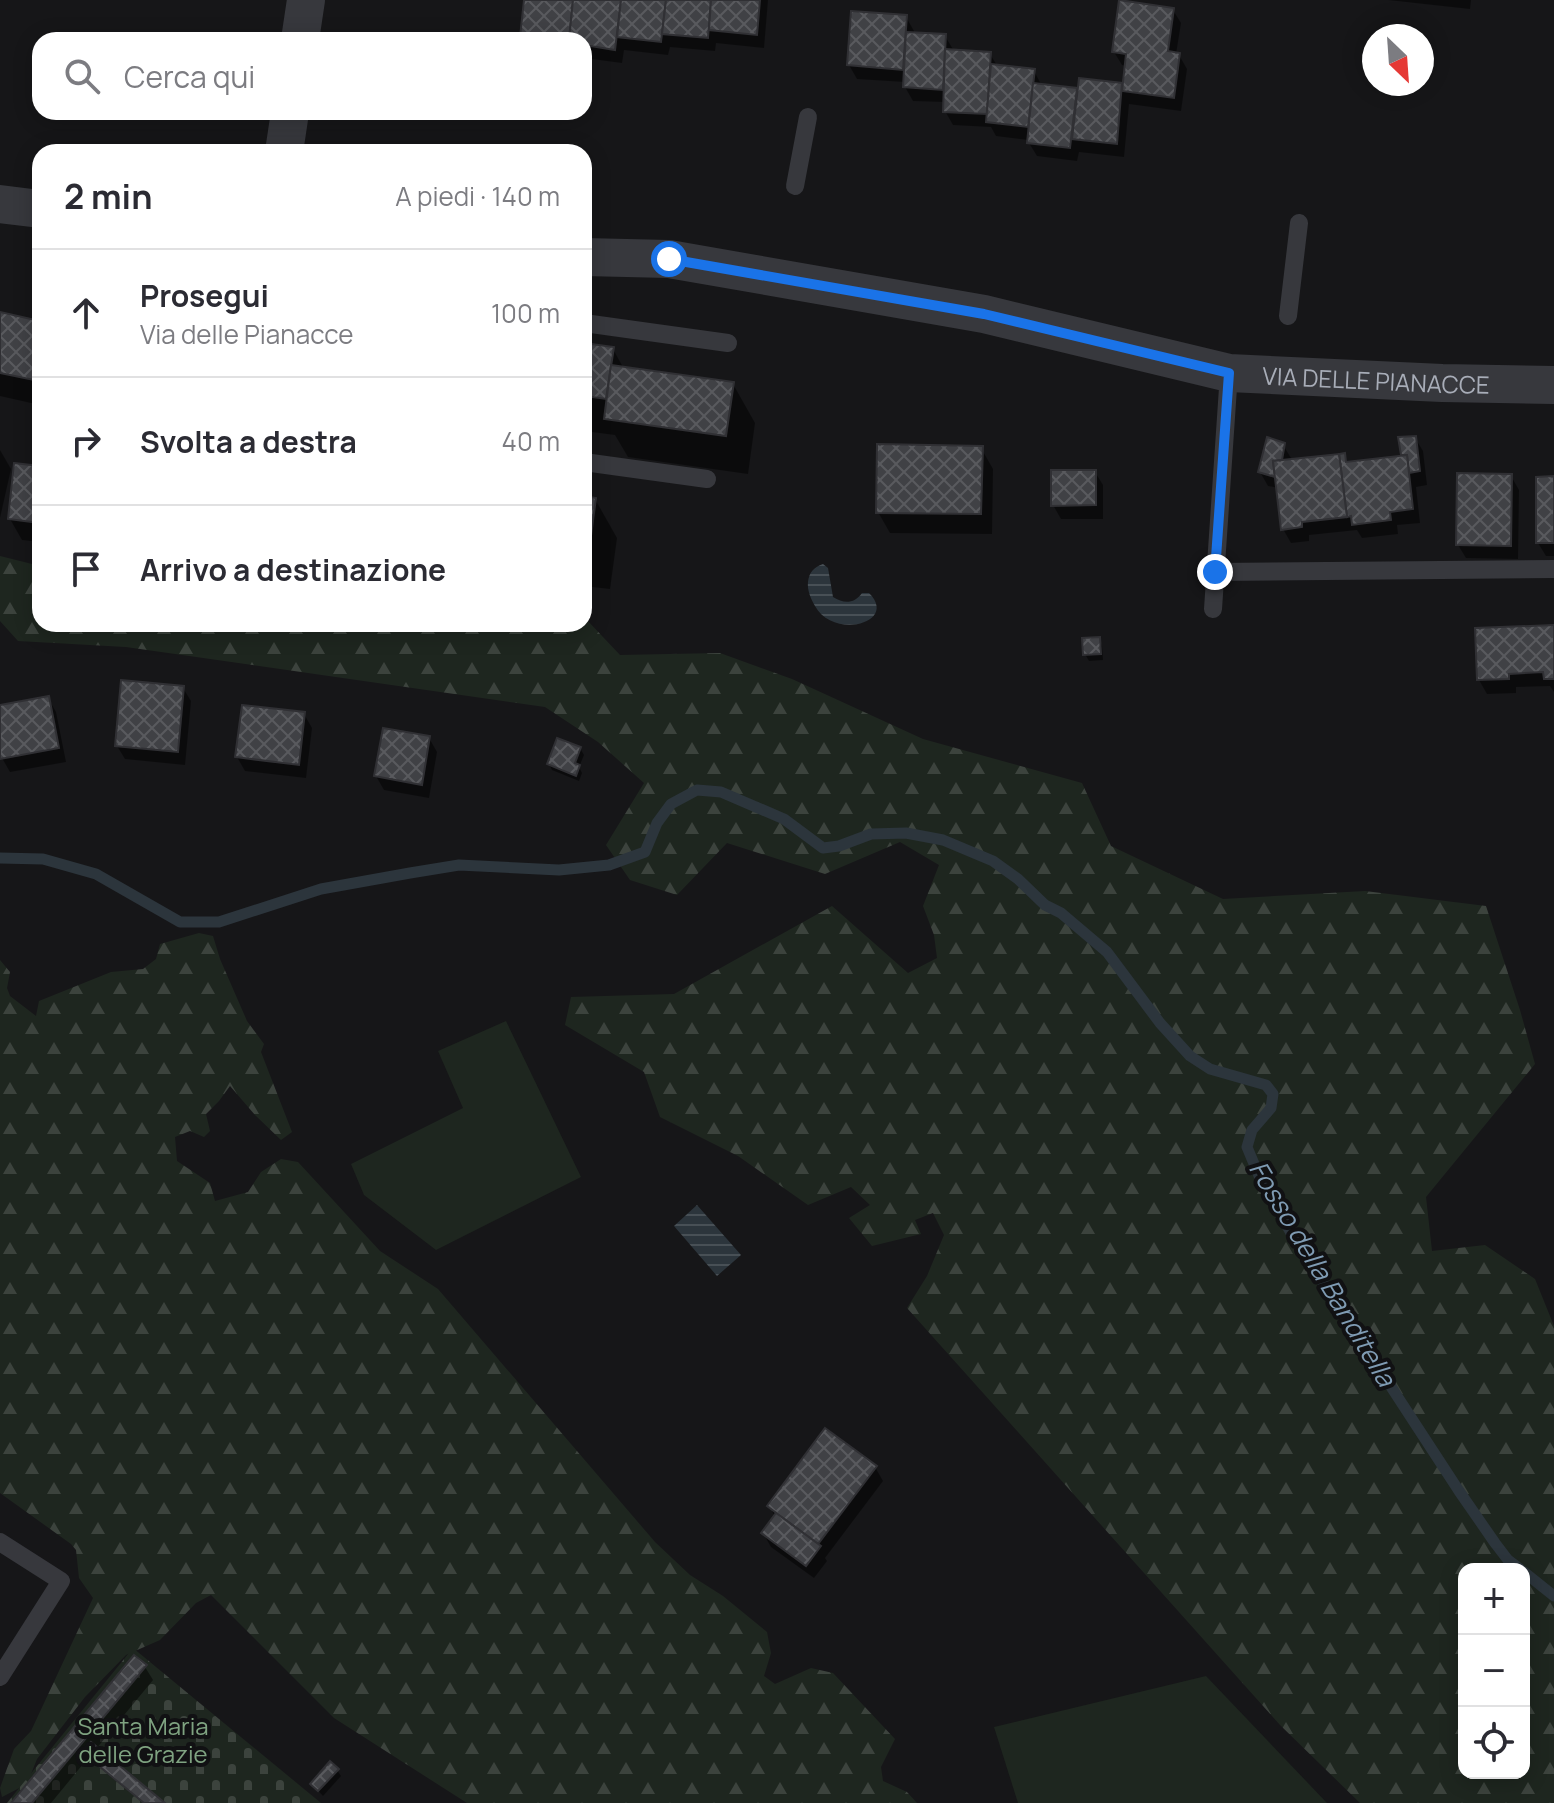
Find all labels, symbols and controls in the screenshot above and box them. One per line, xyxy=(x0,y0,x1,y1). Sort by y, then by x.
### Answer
north arrow xyxy=(1362,24,1434,96)
search box xyxy=(32,32,592,120)
icon: search xyxy=(60,54,104,98)
text: Cerca qui xyxy=(124,56,255,97)
text: 2 min xyxy=(64,173,152,219)
text: A piedi · 140 m xyxy=(395,178,560,214)
route start xyxy=(651,241,687,277)
text: Prosegui xyxy=(140,275,269,316)
icon: ahead xyxy=(64,291,108,335)
text: 100 m xyxy=(491,295,560,331)
text: Via delle Pianacce xyxy=(140,316,353,352)
street label: VIA DELLE PIANACCE xyxy=(1262,358,1490,400)
icon: right xyxy=(64,419,108,463)
text: Svolta a destra xyxy=(140,421,357,462)
text: 40 m xyxy=(502,423,560,459)
icon: arrive xyxy=(64,547,108,591)
text: Arrivo a destinazione xyxy=(140,549,446,590)
route end xyxy=(1197,554,1233,590)
water label: Fosso della Banditella xyxy=(1241,1154,1405,1394)
map controls xyxy=(1458,1563,1530,1779)
button: + xyxy=(1458,1563,1530,1635)
button: − xyxy=(1458,1635,1530,1707)
button: locate xyxy=(1458,1707,1530,1779)
park label: Santa Maria delle Grazie xyxy=(77,1709,209,1770)

